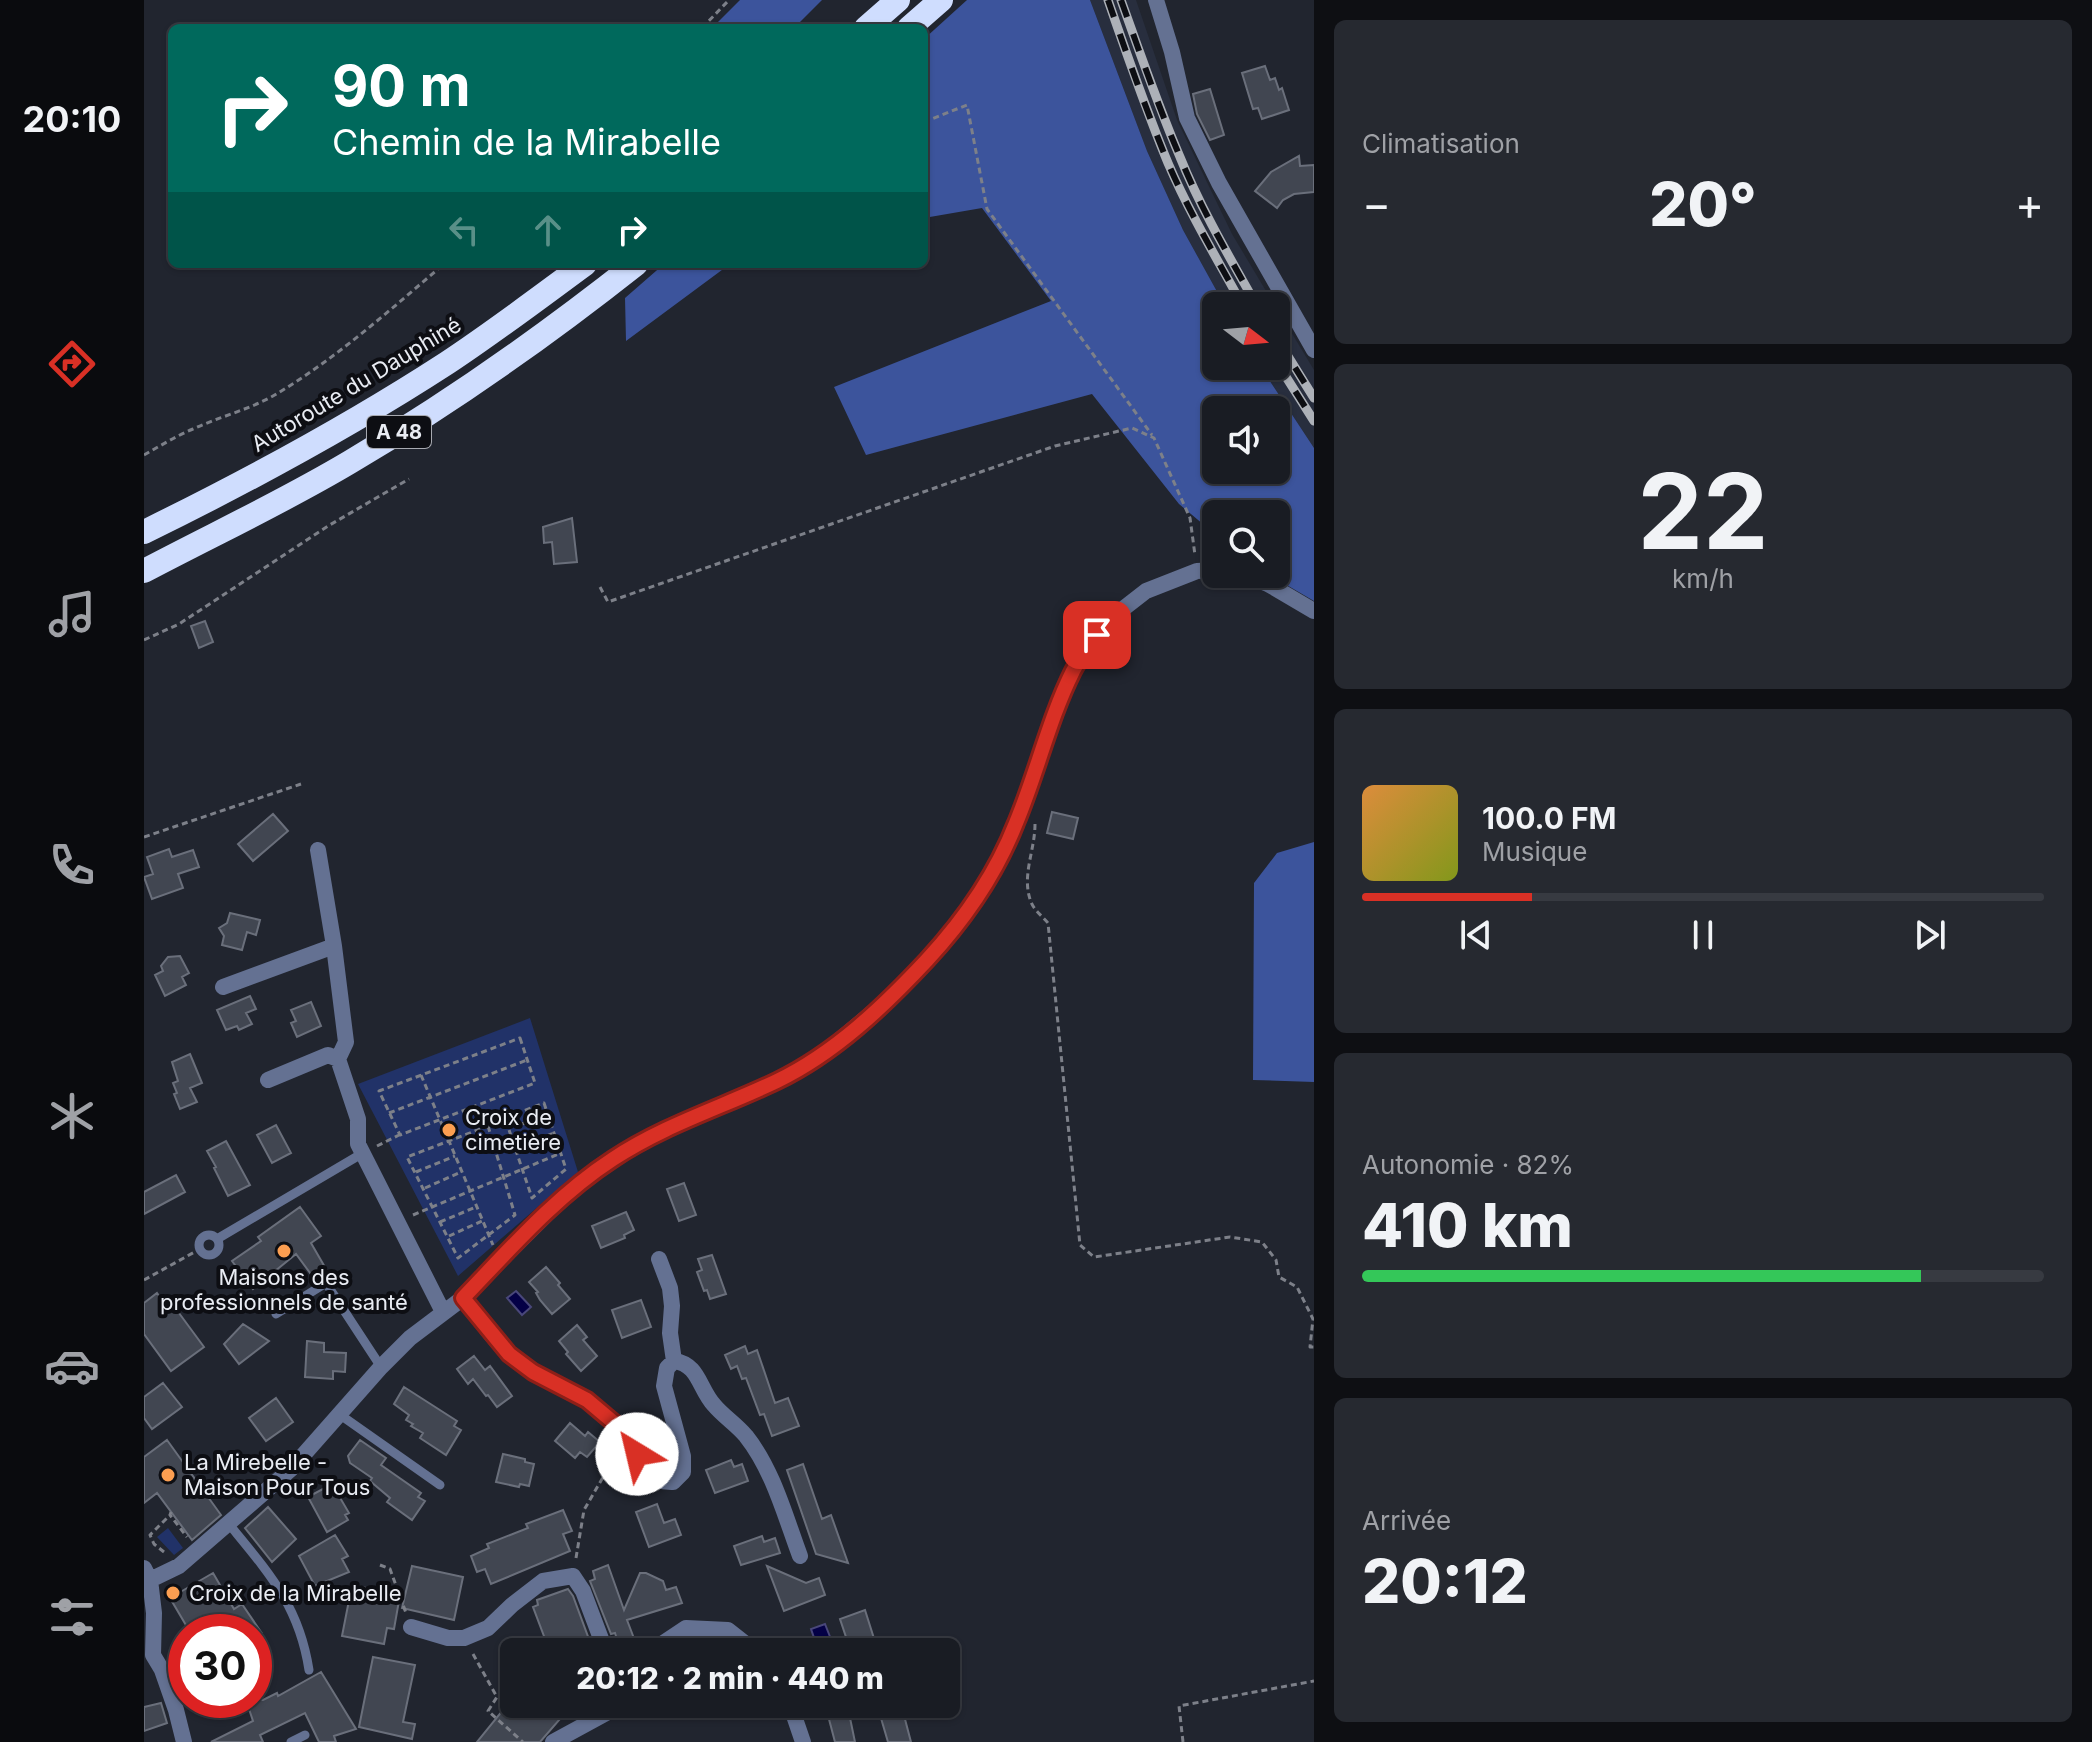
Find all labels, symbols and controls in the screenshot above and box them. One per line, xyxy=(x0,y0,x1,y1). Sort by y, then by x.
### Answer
text: 90 m xyxy=(332,52,471,120)
icon: right xyxy=(200,56,304,160)
text: 20:10 xyxy=(23,97,121,141)
text: Chemin de la Mirabelle xyxy=(332,120,721,164)
text: Climatisation xyxy=(1362,128,1520,159)
text: 20° xyxy=(1649,168,1757,240)
text: − xyxy=(1362,177,1391,231)
text: + xyxy=(2015,177,2044,231)
icon: left xyxy=(442,208,486,252)
icon: ahead xyxy=(526,208,570,252)
icon: right xyxy=(610,208,654,252)
north arrow xyxy=(1202,292,1290,380)
map controls xyxy=(1202,292,1290,588)
street label: Autoroute du Dauphiné xyxy=(246,311,466,457)
icon: directions xyxy=(44,336,100,392)
button: sound xyxy=(1202,396,1290,484)
road number: A 48 xyxy=(367,416,431,448)
text: 22 xyxy=(1637,448,1769,574)
button: search xyxy=(1202,500,1290,588)
text: km/h xyxy=(1672,563,1734,594)
icon: music xyxy=(44,586,100,642)
pin xyxy=(1063,601,1131,669)
icon: arrive xyxy=(1075,613,1119,657)
text: 100.0 FM xyxy=(1482,800,1617,836)
text: Musique xyxy=(1482,836,1587,867)
icon: phone xyxy=(44,837,100,893)
icon: previous xyxy=(1454,913,1498,957)
icon: pause xyxy=(1681,913,1725,957)
icon: next xyxy=(1908,913,1952,957)
icon: climate xyxy=(44,1088,100,1144)
place label: Croix de cimetière xyxy=(465,1104,561,1155)
marker: Croix de cimetière xyxy=(440,1121,458,1139)
text: Autonomie · 82% xyxy=(1362,1149,1574,1180)
text: 410 km xyxy=(1362,1189,1573,1261)
marker: Maisons des professionnels de santé xyxy=(275,1242,293,1260)
place label: Maisons des professionnels de santé xyxy=(160,1264,408,1315)
icon: car xyxy=(44,1338,100,1394)
position arrow xyxy=(595,1412,679,1496)
place label: La Mirebelle - Maison Pour Tous xyxy=(184,1449,370,1500)
marker: La Mirebelle - Maison Pour Tous xyxy=(159,1466,177,1484)
text: Arrivée xyxy=(1362,1505,1451,1536)
text: 20:12 xyxy=(1362,1545,1528,1617)
place label: Croix de la Mirabelle xyxy=(189,1580,402,1606)
marker: Croix de la Mirabelle xyxy=(164,1584,182,1602)
icon: filters xyxy=(44,1589,100,1645)
speed limit sign: 30 xyxy=(168,1614,272,1718)
text: 20:12 · 2 min · 440 m xyxy=(576,1660,884,1696)

